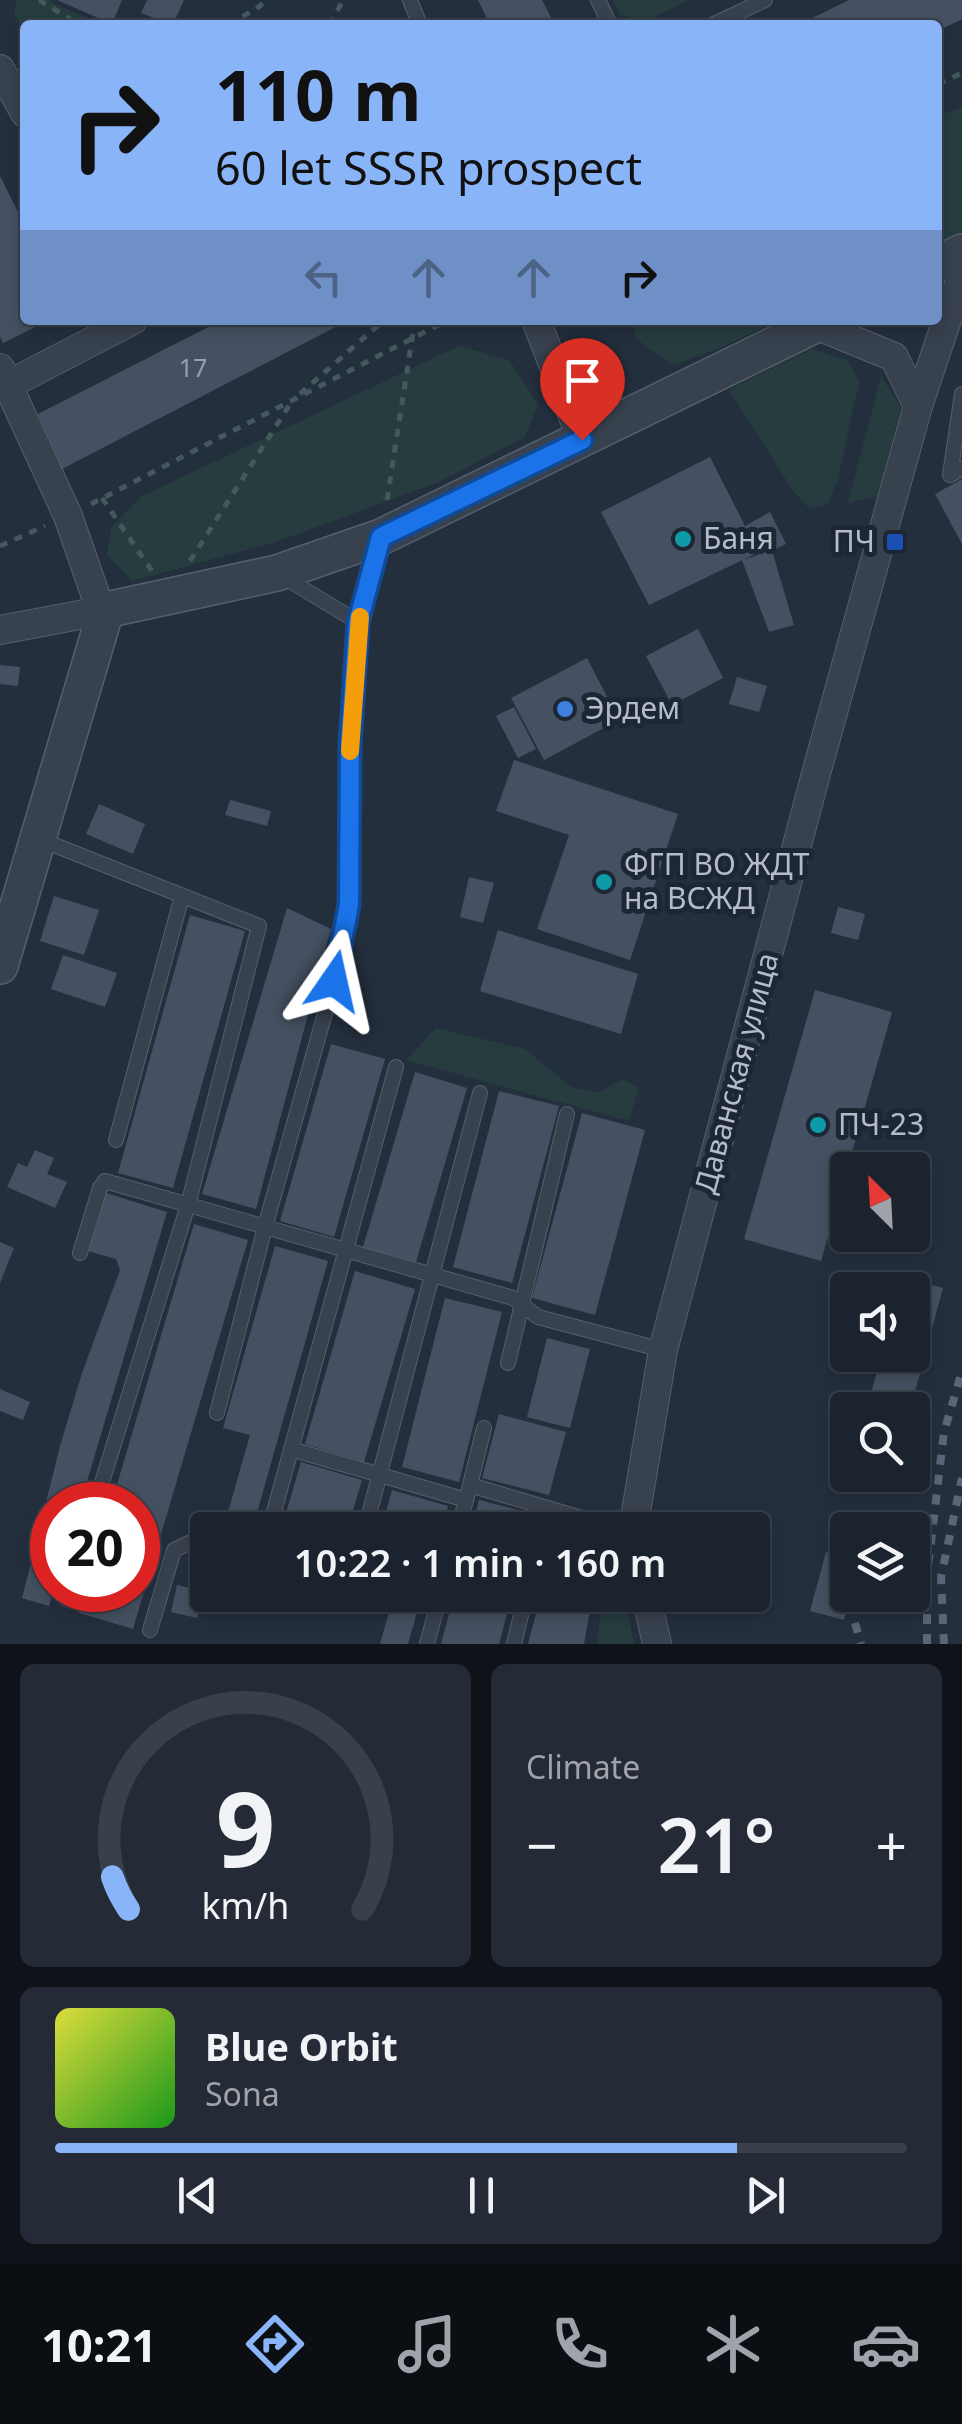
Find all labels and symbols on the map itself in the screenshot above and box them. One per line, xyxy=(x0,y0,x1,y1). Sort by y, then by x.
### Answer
pin xyxy=(540,338,625,441)
house number: 17 xyxy=(179,350,207,384)
place label: Баня xyxy=(703,517,774,558)
place label: ПЧ xyxy=(833,520,875,561)
marker: Баня xyxy=(672,528,694,550)
marker: ПЧ xyxy=(884,531,906,553)
place label: Эрдем xyxy=(585,687,680,728)
marker: Эрдем xyxy=(554,698,576,720)
place label: ФГП ВО ЖДТ на ВСЖД xyxy=(624,843,810,918)
marker: ФГП ВО ЖДТ на ВСЖД xyxy=(593,871,615,893)
position arrow xyxy=(282,929,386,1033)
street label: Даванская улица xyxy=(684,948,787,1197)
place label: ПЧ-23 xyxy=(838,1103,924,1144)
marker: ПЧ-23 xyxy=(807,1114,829,1136)
north arrow xyxy=(830,1152,930,1252)
speed limit sign: 20 xyxy=(30,1482,160,1612)

